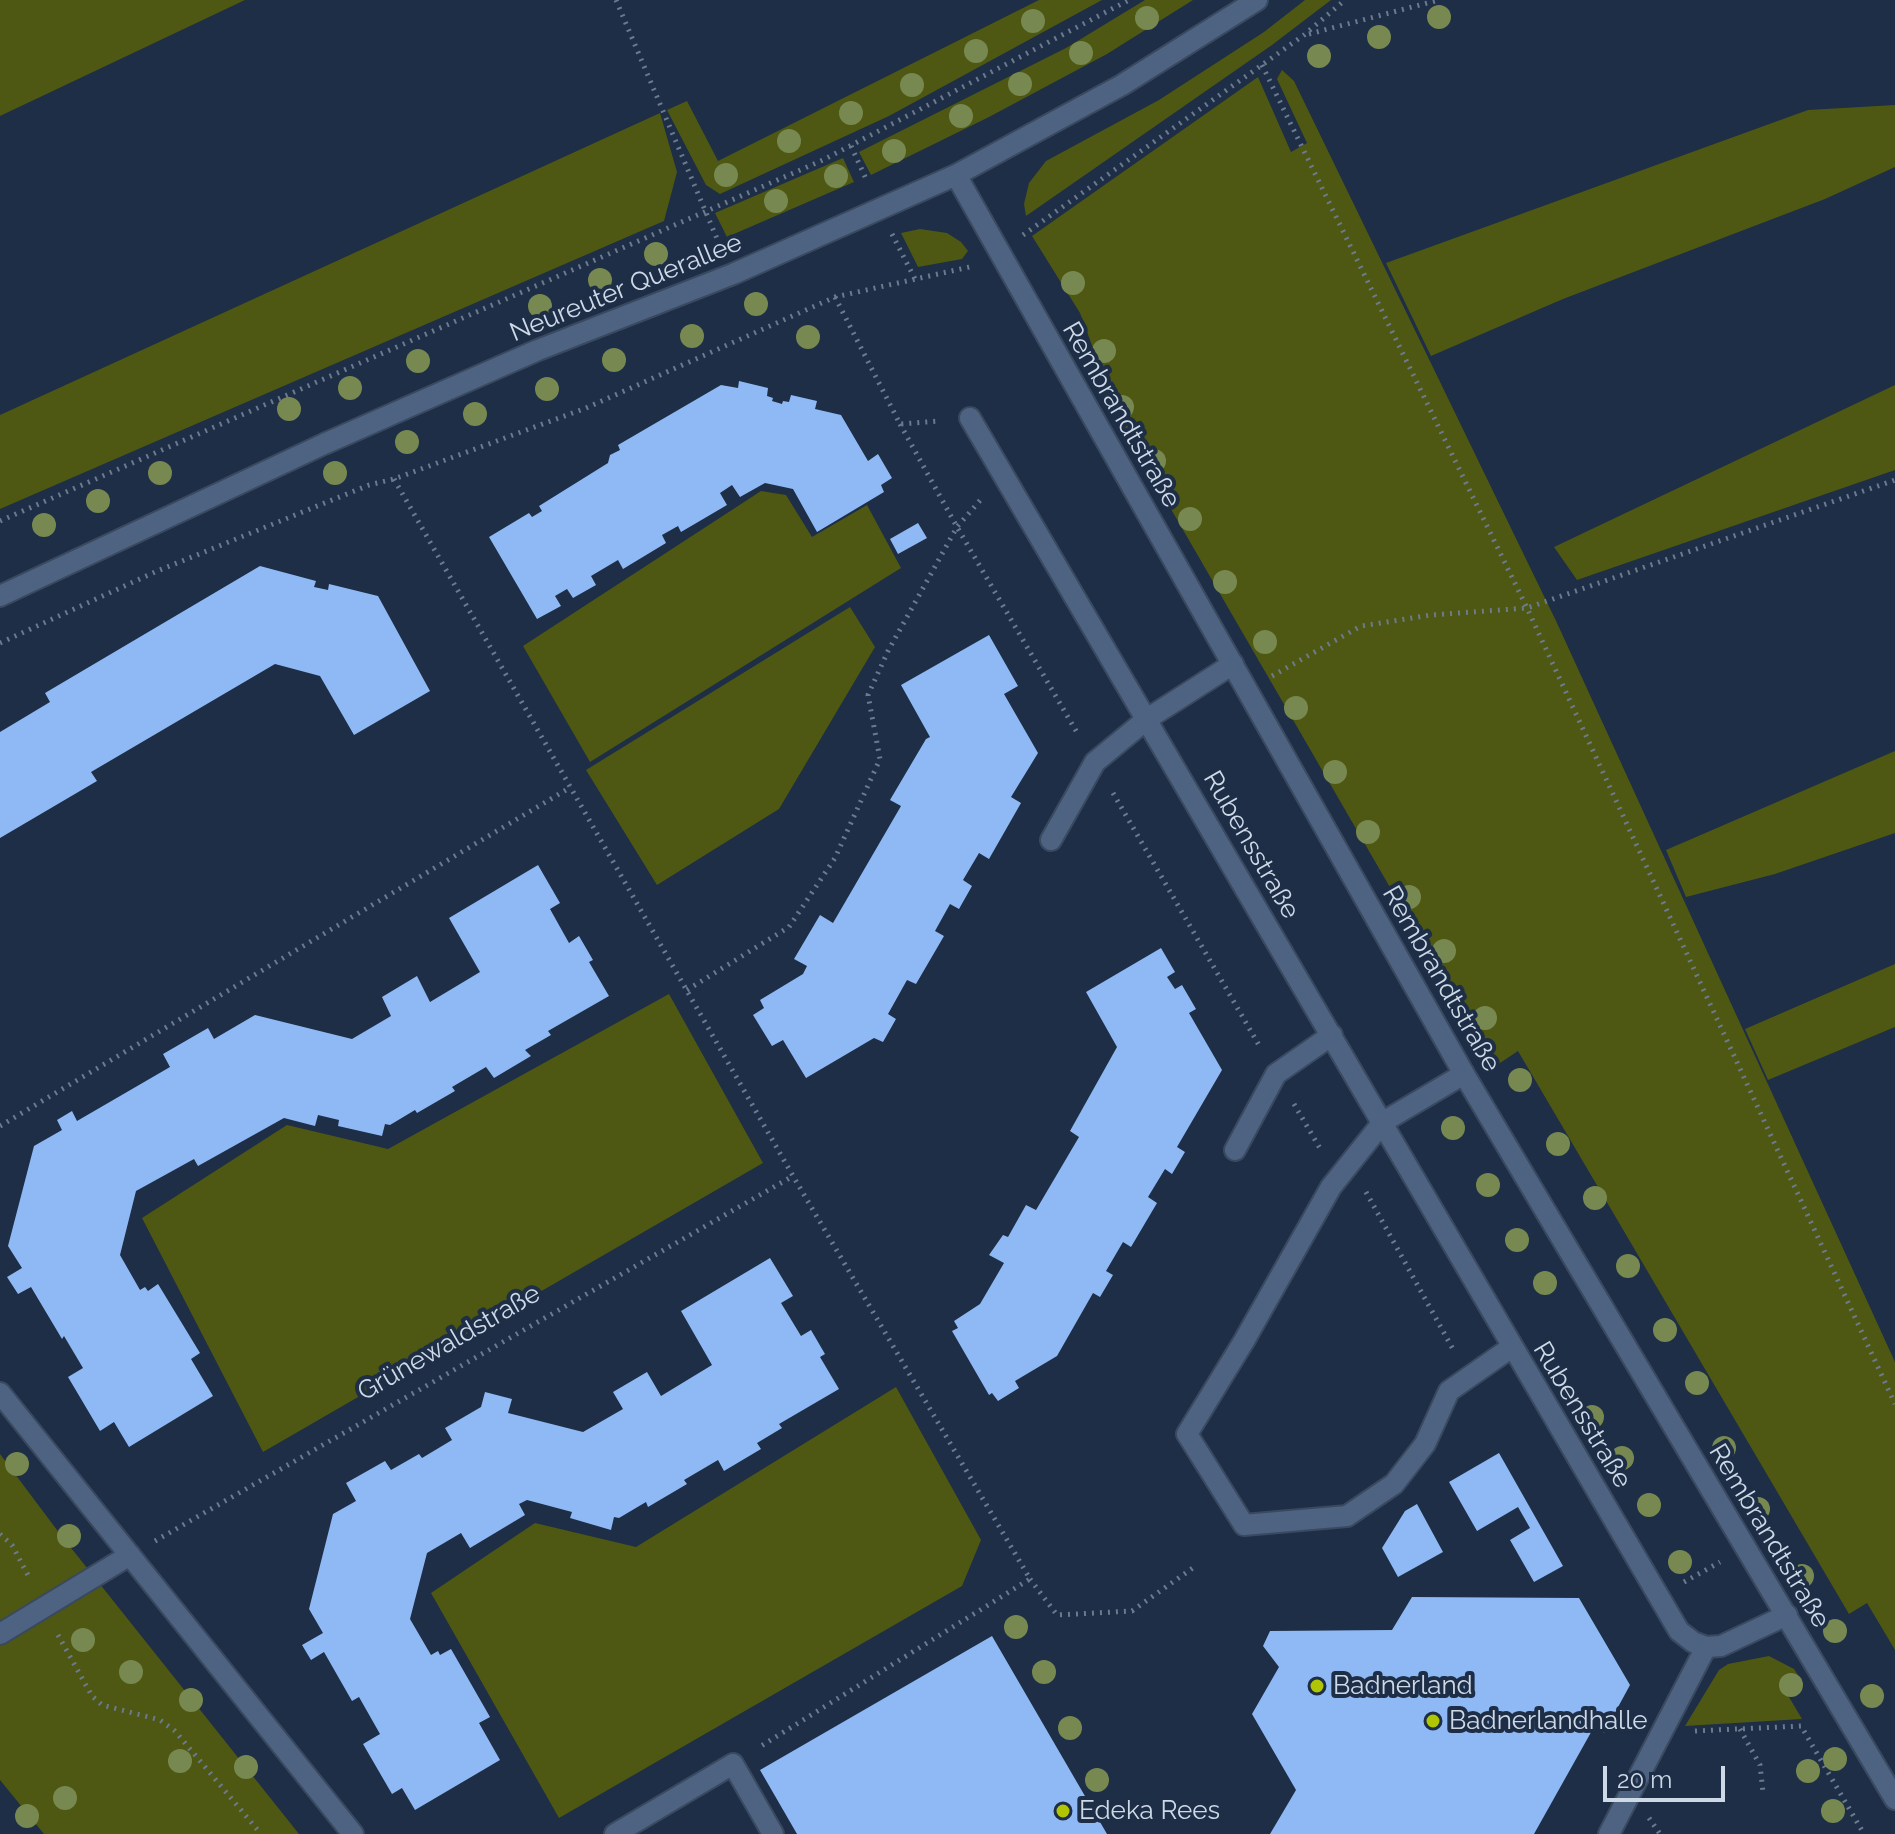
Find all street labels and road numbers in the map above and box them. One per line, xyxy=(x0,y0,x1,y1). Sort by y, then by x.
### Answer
street label: Neureuter Querallee xyxy=(505,227,747,349)
street label: Rembrandtstraße xyxy=(1055,317,1187,513)
street label: Rubensstraße xyxy=(1196,766,1306,924)
street label: Rembrandtstraße xyxy=(1375,881,1507,1077)
street label: Grünewaldstraße xyxy=(352,1278,546,1408)
street label: Rubensstraße xyxy=(1526,1336,1638,1494)
street label: Rembrandtstraße xyxy=(1702,1438,1836,1634)

